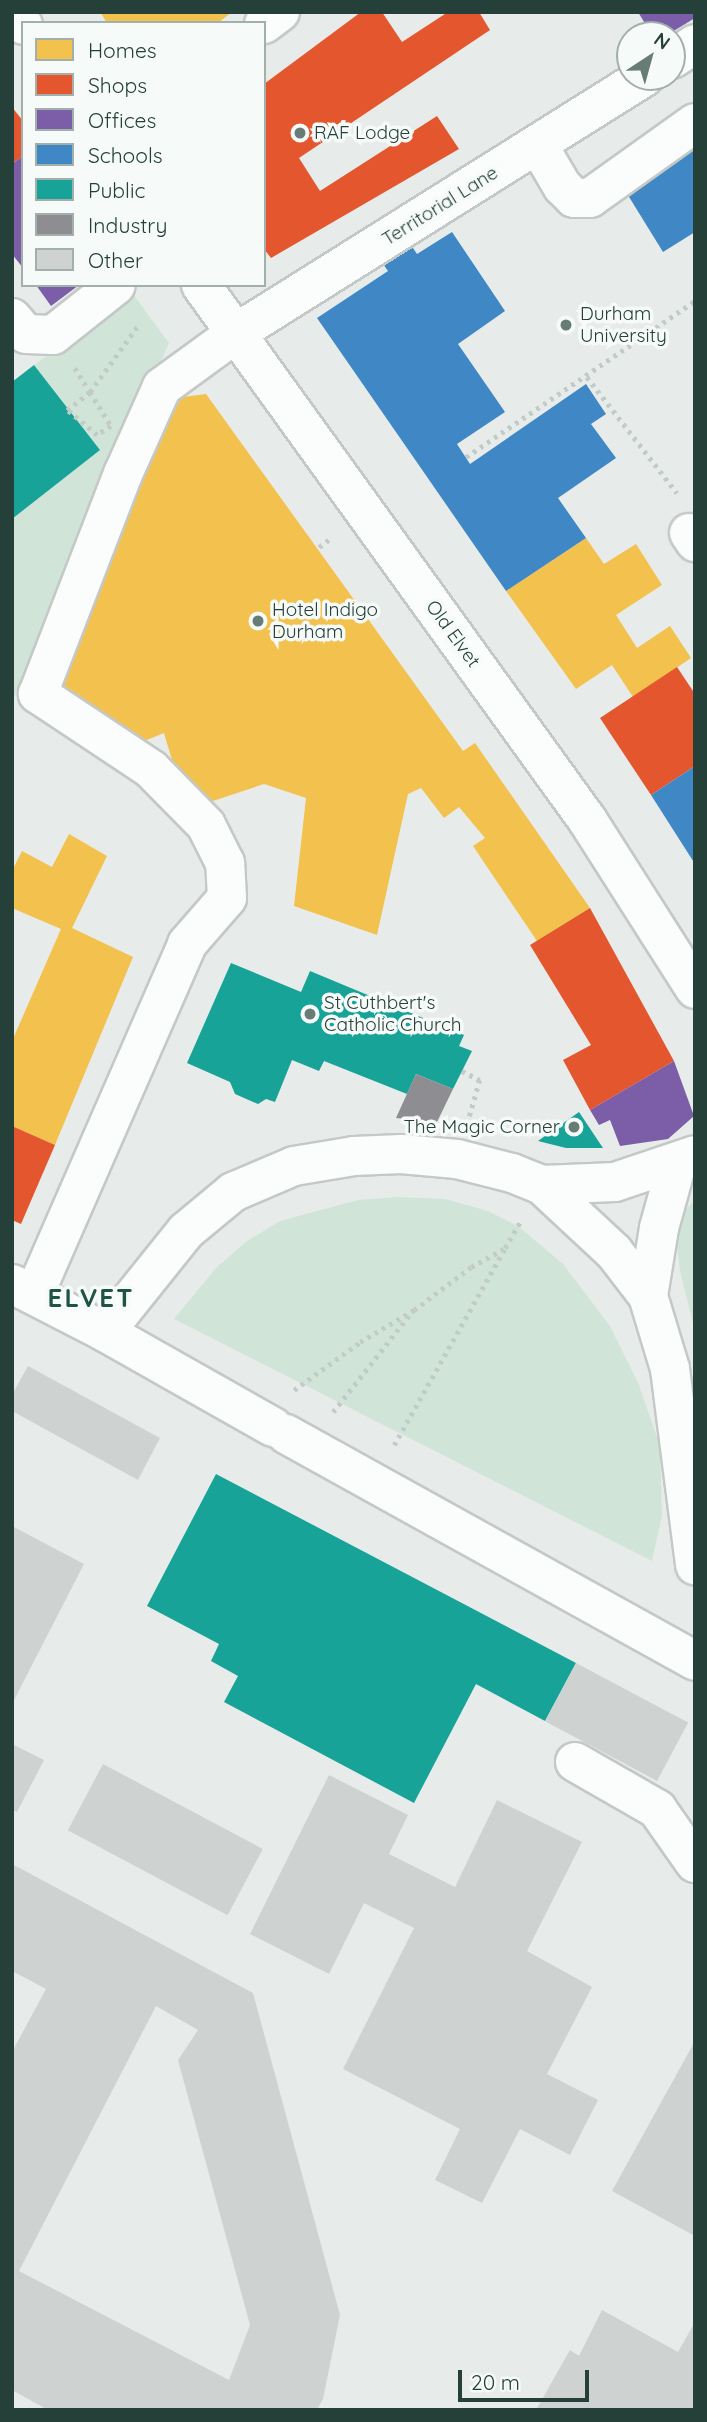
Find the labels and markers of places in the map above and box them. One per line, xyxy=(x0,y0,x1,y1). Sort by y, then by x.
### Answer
place label: RAF Lodge xyxy=(314,122,410,144)
marker: RAF Lodge xyxy=(292,125,308,141)
place label: Durham University xyxy=(580,303,667,347)
marker: Durham University xyxy=(558,317,574,333)
place label: Hotel Indigo Durham xyxy=(272,599,378,643)
marker: Hotel Indigo Durham xyxy=(250,613,266,629)
place label: St Cuthbert's Catholic Church xyxy=(324,992,462,1036)
marker: St Cuthbert's Catholic Church xyxy=(302,1006,318,1022)
place label: The Magic Corner xyxy=(403,1116,560,1138)
marker: The Magic Corner xyxy=(566,1119,582,1135)

